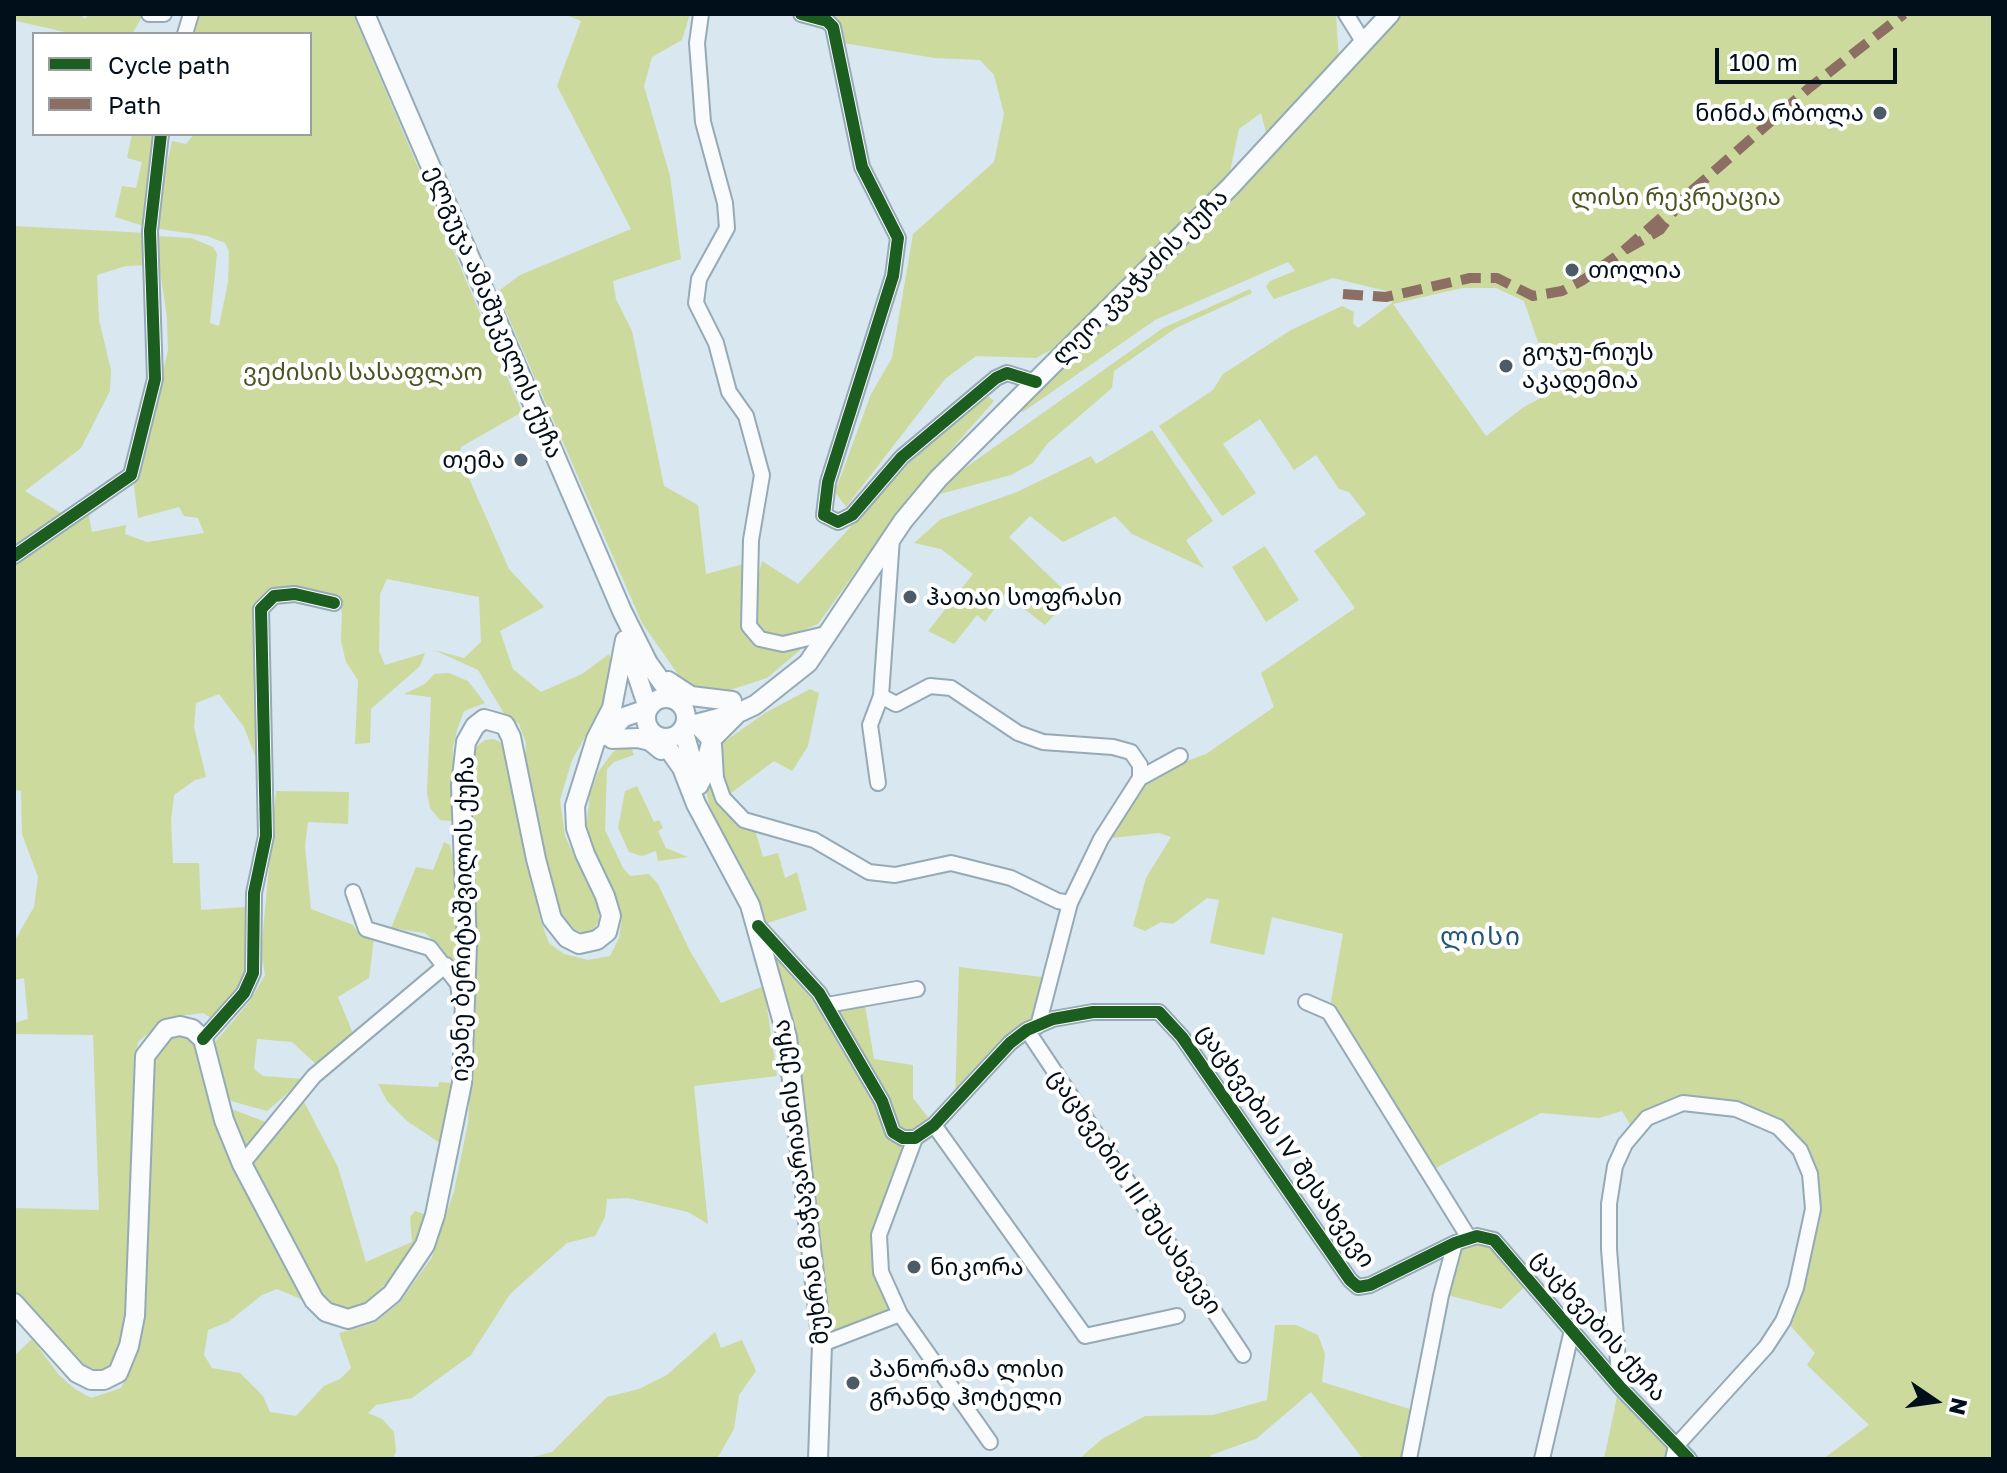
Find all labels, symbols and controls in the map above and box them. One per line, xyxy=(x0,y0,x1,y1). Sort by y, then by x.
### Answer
legend xyxy=(32,32,312,136)
scale bar xyxy=(1719,32,1901,82)
text: 100 m xyxy=(1729,47,1798,76)
text: Cycle path xyxy=(108,50,230,79)
text: Path xyxy=(108,90,161,119)
place label: ნინძა რბოლა xyxy=(1695,99,1864,127)
marker: ნინძა რბოლა xyxy=(1871,104,1889,122)
street label: ელგუჯა ამაშუკელის ქუჩა xyxy=(419,161,569,463)
street label: ლეო კვაჭაძის ქუჩა xyxy=(1046,183,1234,371)
park label: ლისი რეკრეაცია xyxy=(1571,183,1781,211)
place label: თოლია xyxy=(1588,256,1682,284)
marker: თოლია xyxy=(1563,261,1581,279)
place label: გოჯუ-რიუს აკადემია xyxy=(1522,338,1654,394)
marker: გოჯუ-რიუს აკადემია xyxy=(1497,357,1515,375)
park label: ვეძისის სასაფლაო xyxy=(243,358,483,386)
place label: თემა xyxy=(442,446,505,474)
marker: თემა xyxy=(512,451,530,469)
place label: ჰათაი სოფრასი xyxy=(926,583,1122,611)
marker: ჰათაი სოფრასი xyxy=(901,588,919,606)
street label: ივანე ბერიტაშვილის ქუჩა xyxy=(446,756,480,1082)
district label: ლისი xyxy=(1440,921,1522,953)
street label: მუხრან მაჭავარიანის ქუჩა xyxy=(767,1017,835,1347)
street label: ცაცხვების IV შესახვევი xyxy=(1191,1019,1381,1273)
street label: ცაცხვების III შესახვევი xyxy=(1042,1064,1228,1320)
street label: ცაცხვების ქუჩა xyxy=(1525,1244,1673,1408)
place label: ნიკორა xyxy=(930,1253,1024,1281)
marker: ნიკორა xyxy=(905,1258,923,1276)
place label: პანორამა ლისი გრანდ ჰოტელი xyxy=(869,1355,1064,1411)
north arrow xyxy=(1895,1361,1975,1441)
marker: პანორამა ლისი გრანდ ჰოტელი xyxy=(844,1374,862,1392)
text: N xyxy=(1944,1395,1974,1418)

